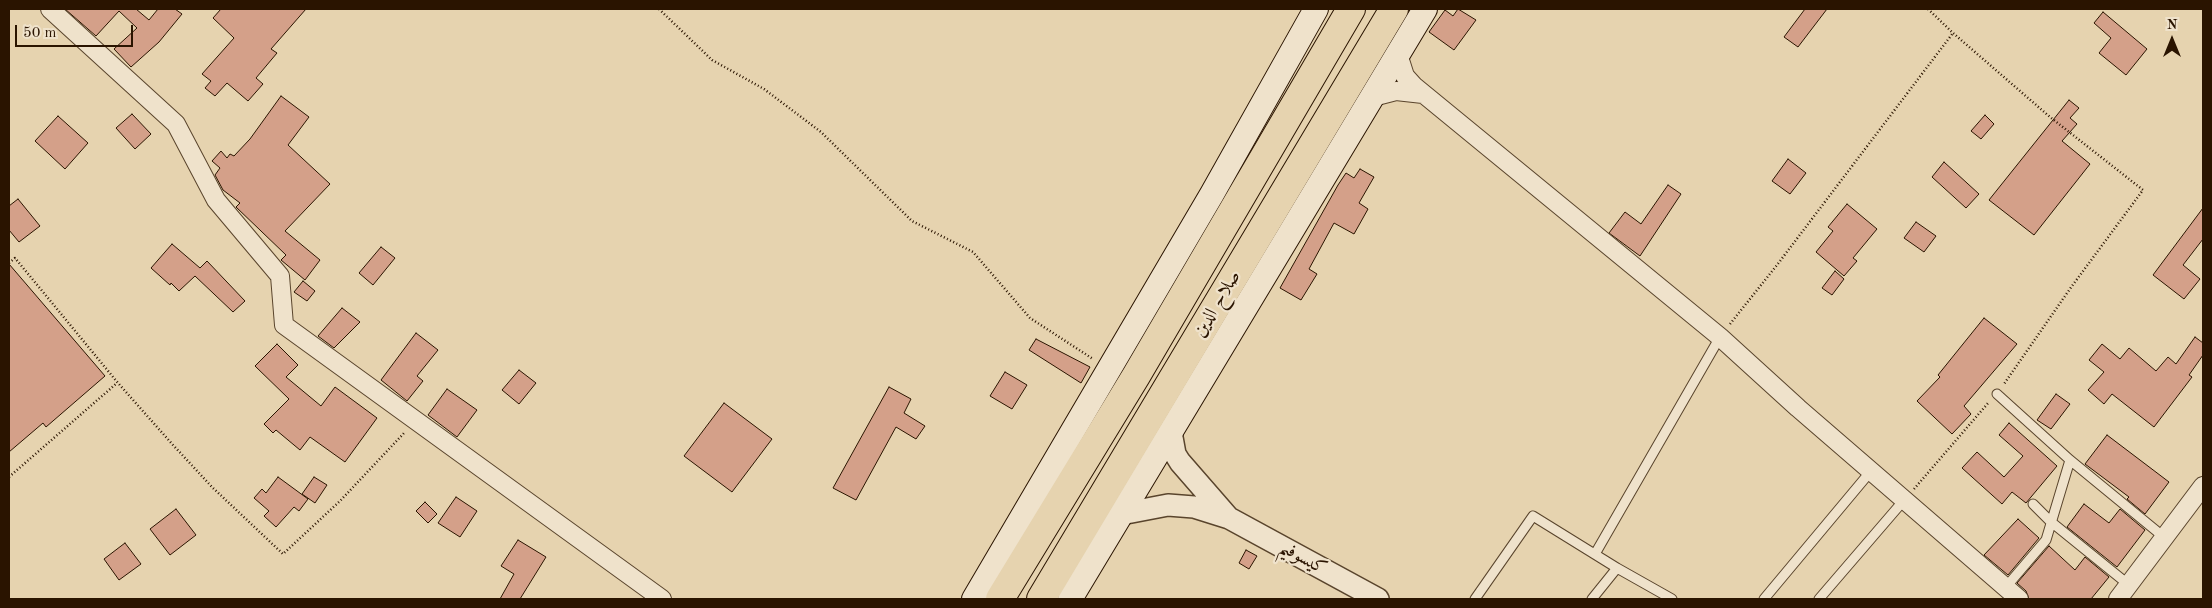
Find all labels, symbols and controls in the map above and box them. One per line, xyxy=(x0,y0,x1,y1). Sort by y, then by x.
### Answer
scale bar xyxy=(18,15,135,47)
north arrow xyxy=(2147,15,2197,65)
text: N xyxy=(2167,18,2177,32)
text: 50 m xyxy=(23,26,57,41)
street label: صلاح الدين xyxy=(1188,267,1246,341)
street label: كيسوفيم xyxy=(1275,536,1331,580)

